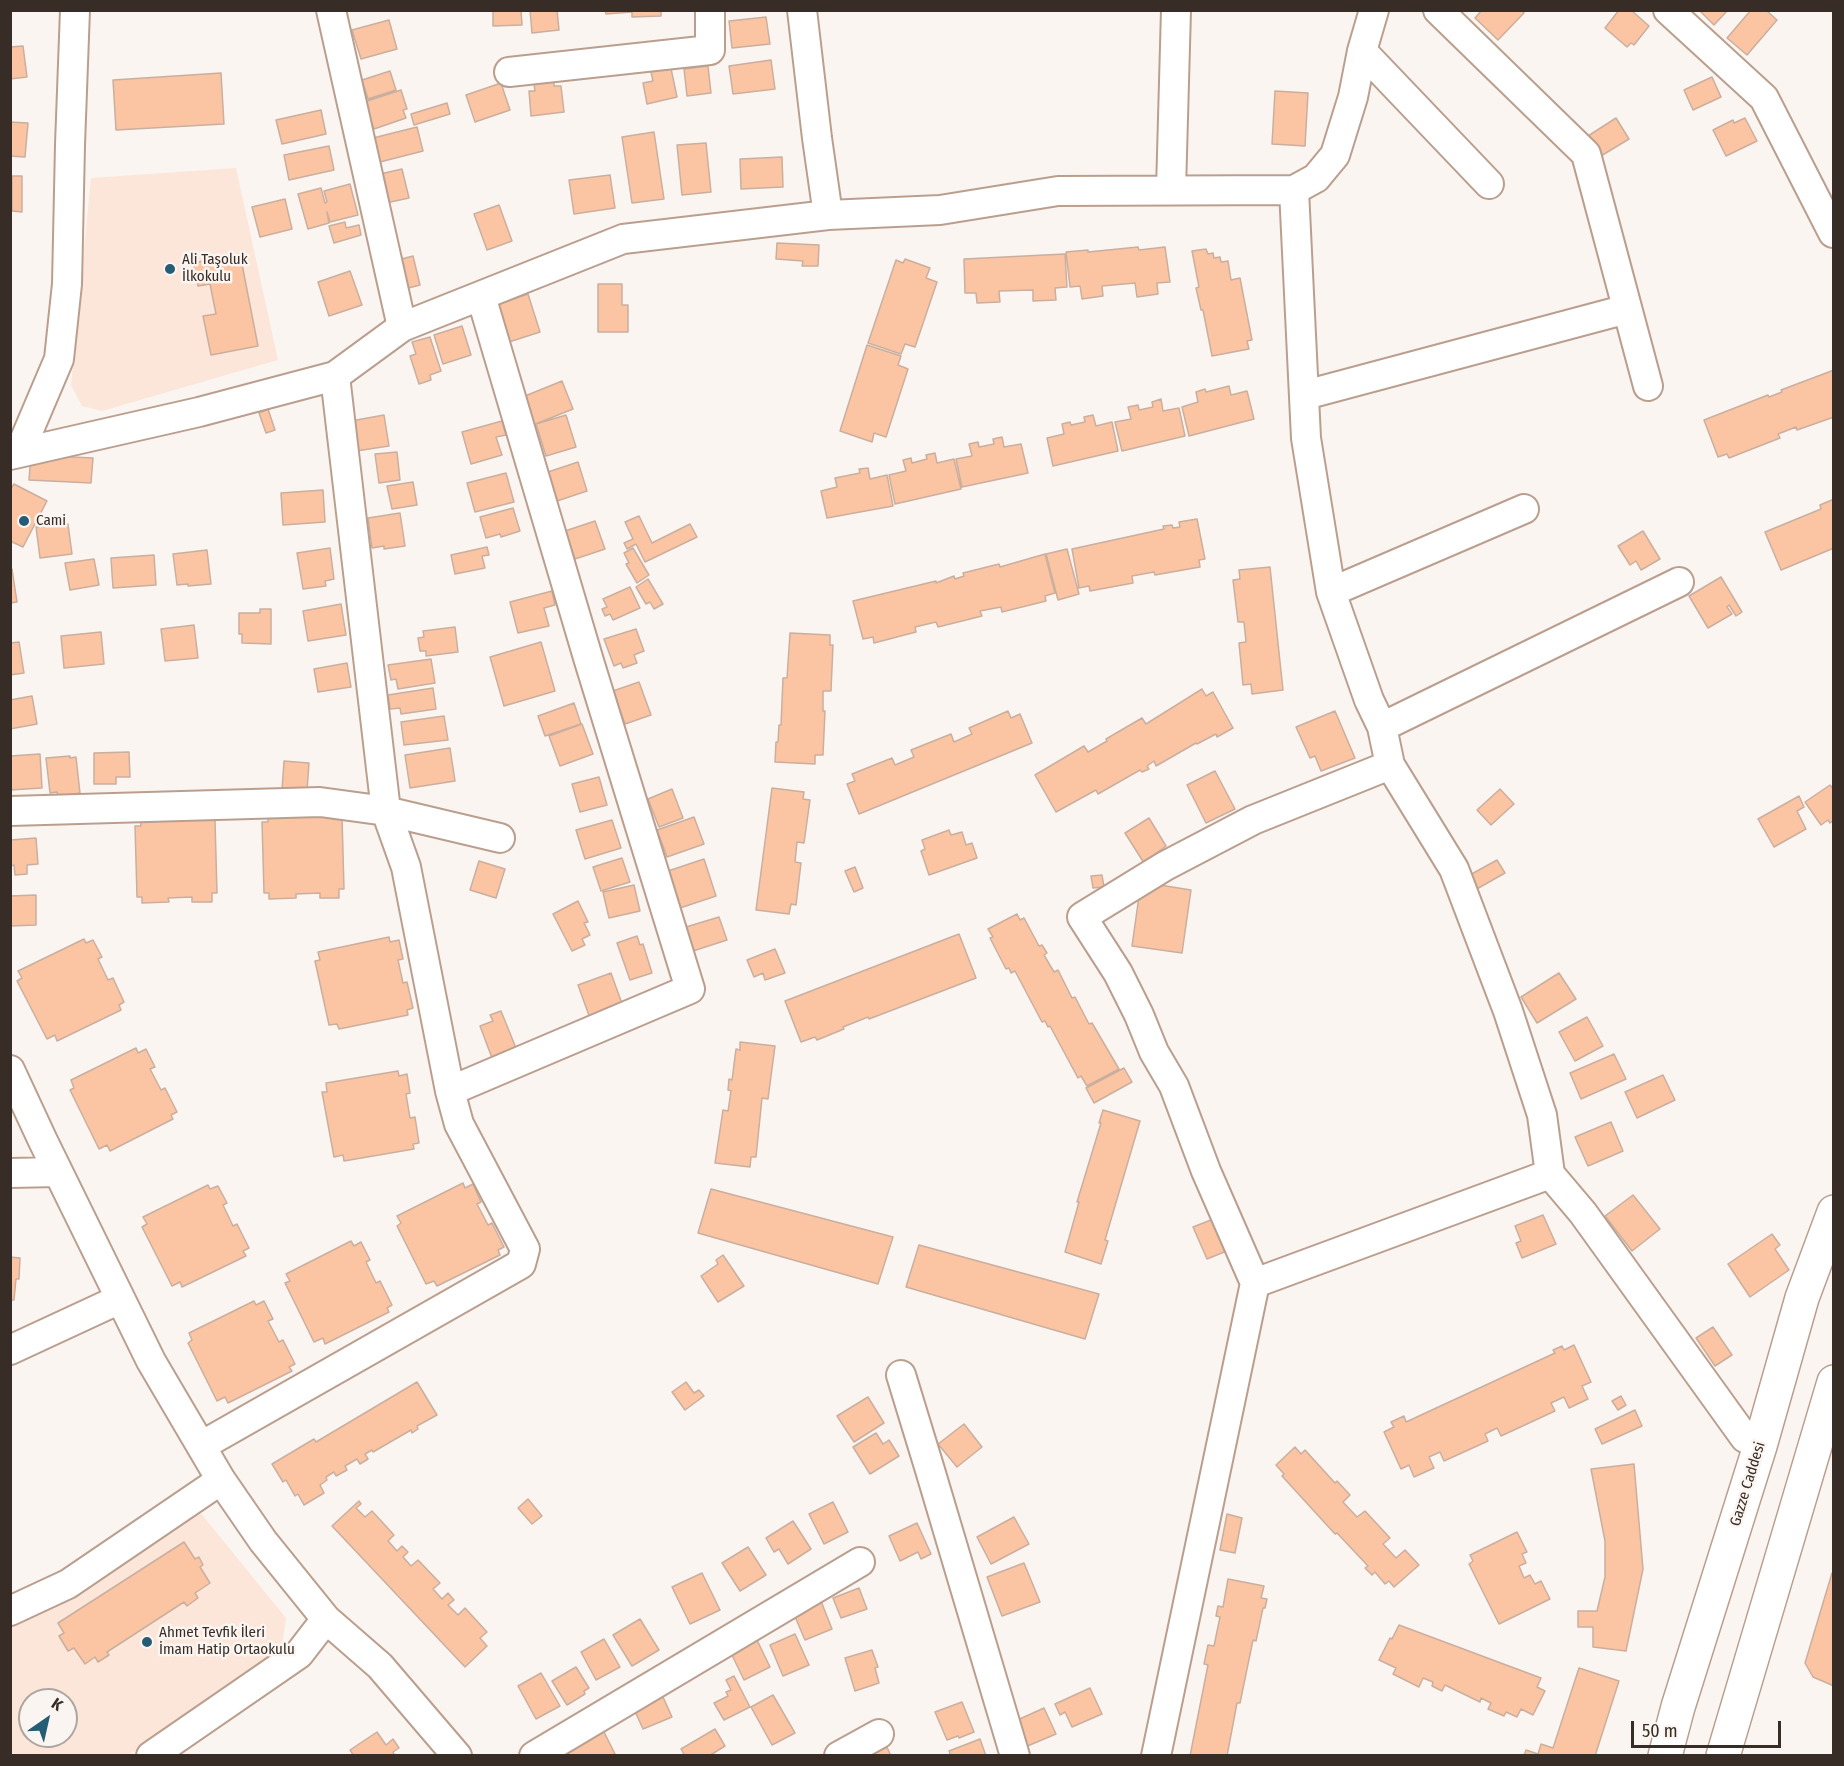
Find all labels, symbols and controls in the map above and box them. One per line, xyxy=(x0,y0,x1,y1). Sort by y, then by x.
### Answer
place label: Ali Taşoluk İlkokulu xyxy=(182,251,248,286)
marker: Ali Taşoluk İlkokulu xyxy=(163,262,177,276)
place label: Cami xyxy=(36,512,66,530)
marker: Cami xyxy=(17,514,31,528)
street label: Gazze Caddesi xyxy=(1727,1440,1769,1528)
place label: Ahmet Tevfik İleri İmam Hatip Ortaokulu xyxy=(159,1624,295,1659)
marker: Ahmet Tevfik İleri İmam Hatip Ortaokulu xyxy=(140,1635,154,1649)
north arrow xyxy=(18,1688,78,1748)
text: K xyxy=(48,1694,66,1715)
scale bar xyxy=(1634,1709,1784,1747)
text: 50 m xyxy=(1642,1720,1678,1742)

